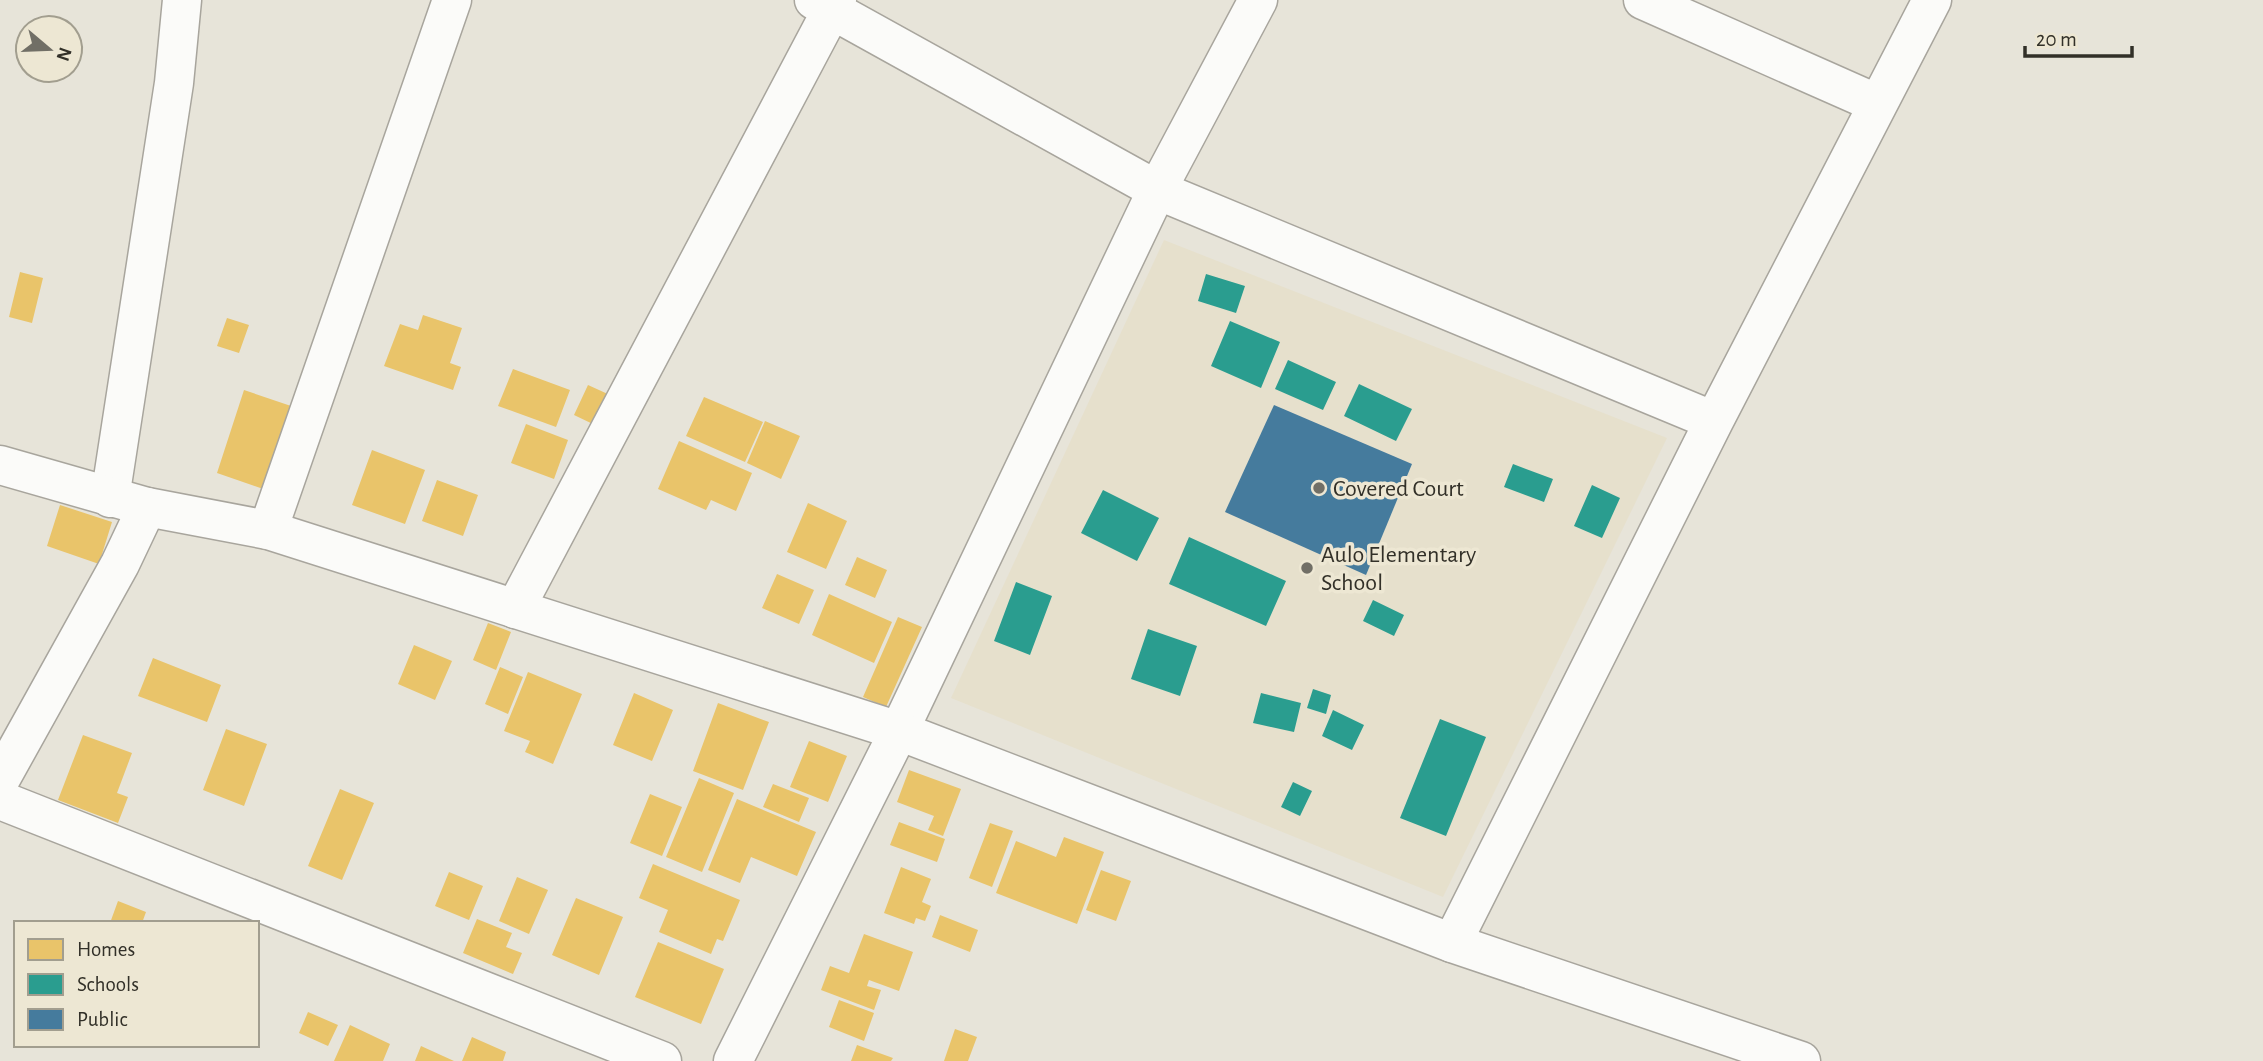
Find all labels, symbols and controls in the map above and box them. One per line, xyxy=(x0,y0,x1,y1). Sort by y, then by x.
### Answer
north arrow xyxy=(14,14,84,84)
scale bar xyxy=(2025,14,2132,58)
text: 20 m xyxy=(2036,29,2077,50)
text: N xyxy=(53,45,75,63)
place label: Covered Court xyxy=(1333,477,1464,501)
marker: Covered Court xyxy=(1311,480,1327,496)
place label: Aulo Elementary School xyxy=(1321,543,1476,595)
marker: Aulo Elementary School xyxy=(1299,560,1315,576)
legend xyxy=(14,921,259,1047)
text: Homes xyxy=(77,939,135,960)
text: Schools xyxy=(77,974,139,995)
text: Public xyxy=(77,1009,127,1030)

